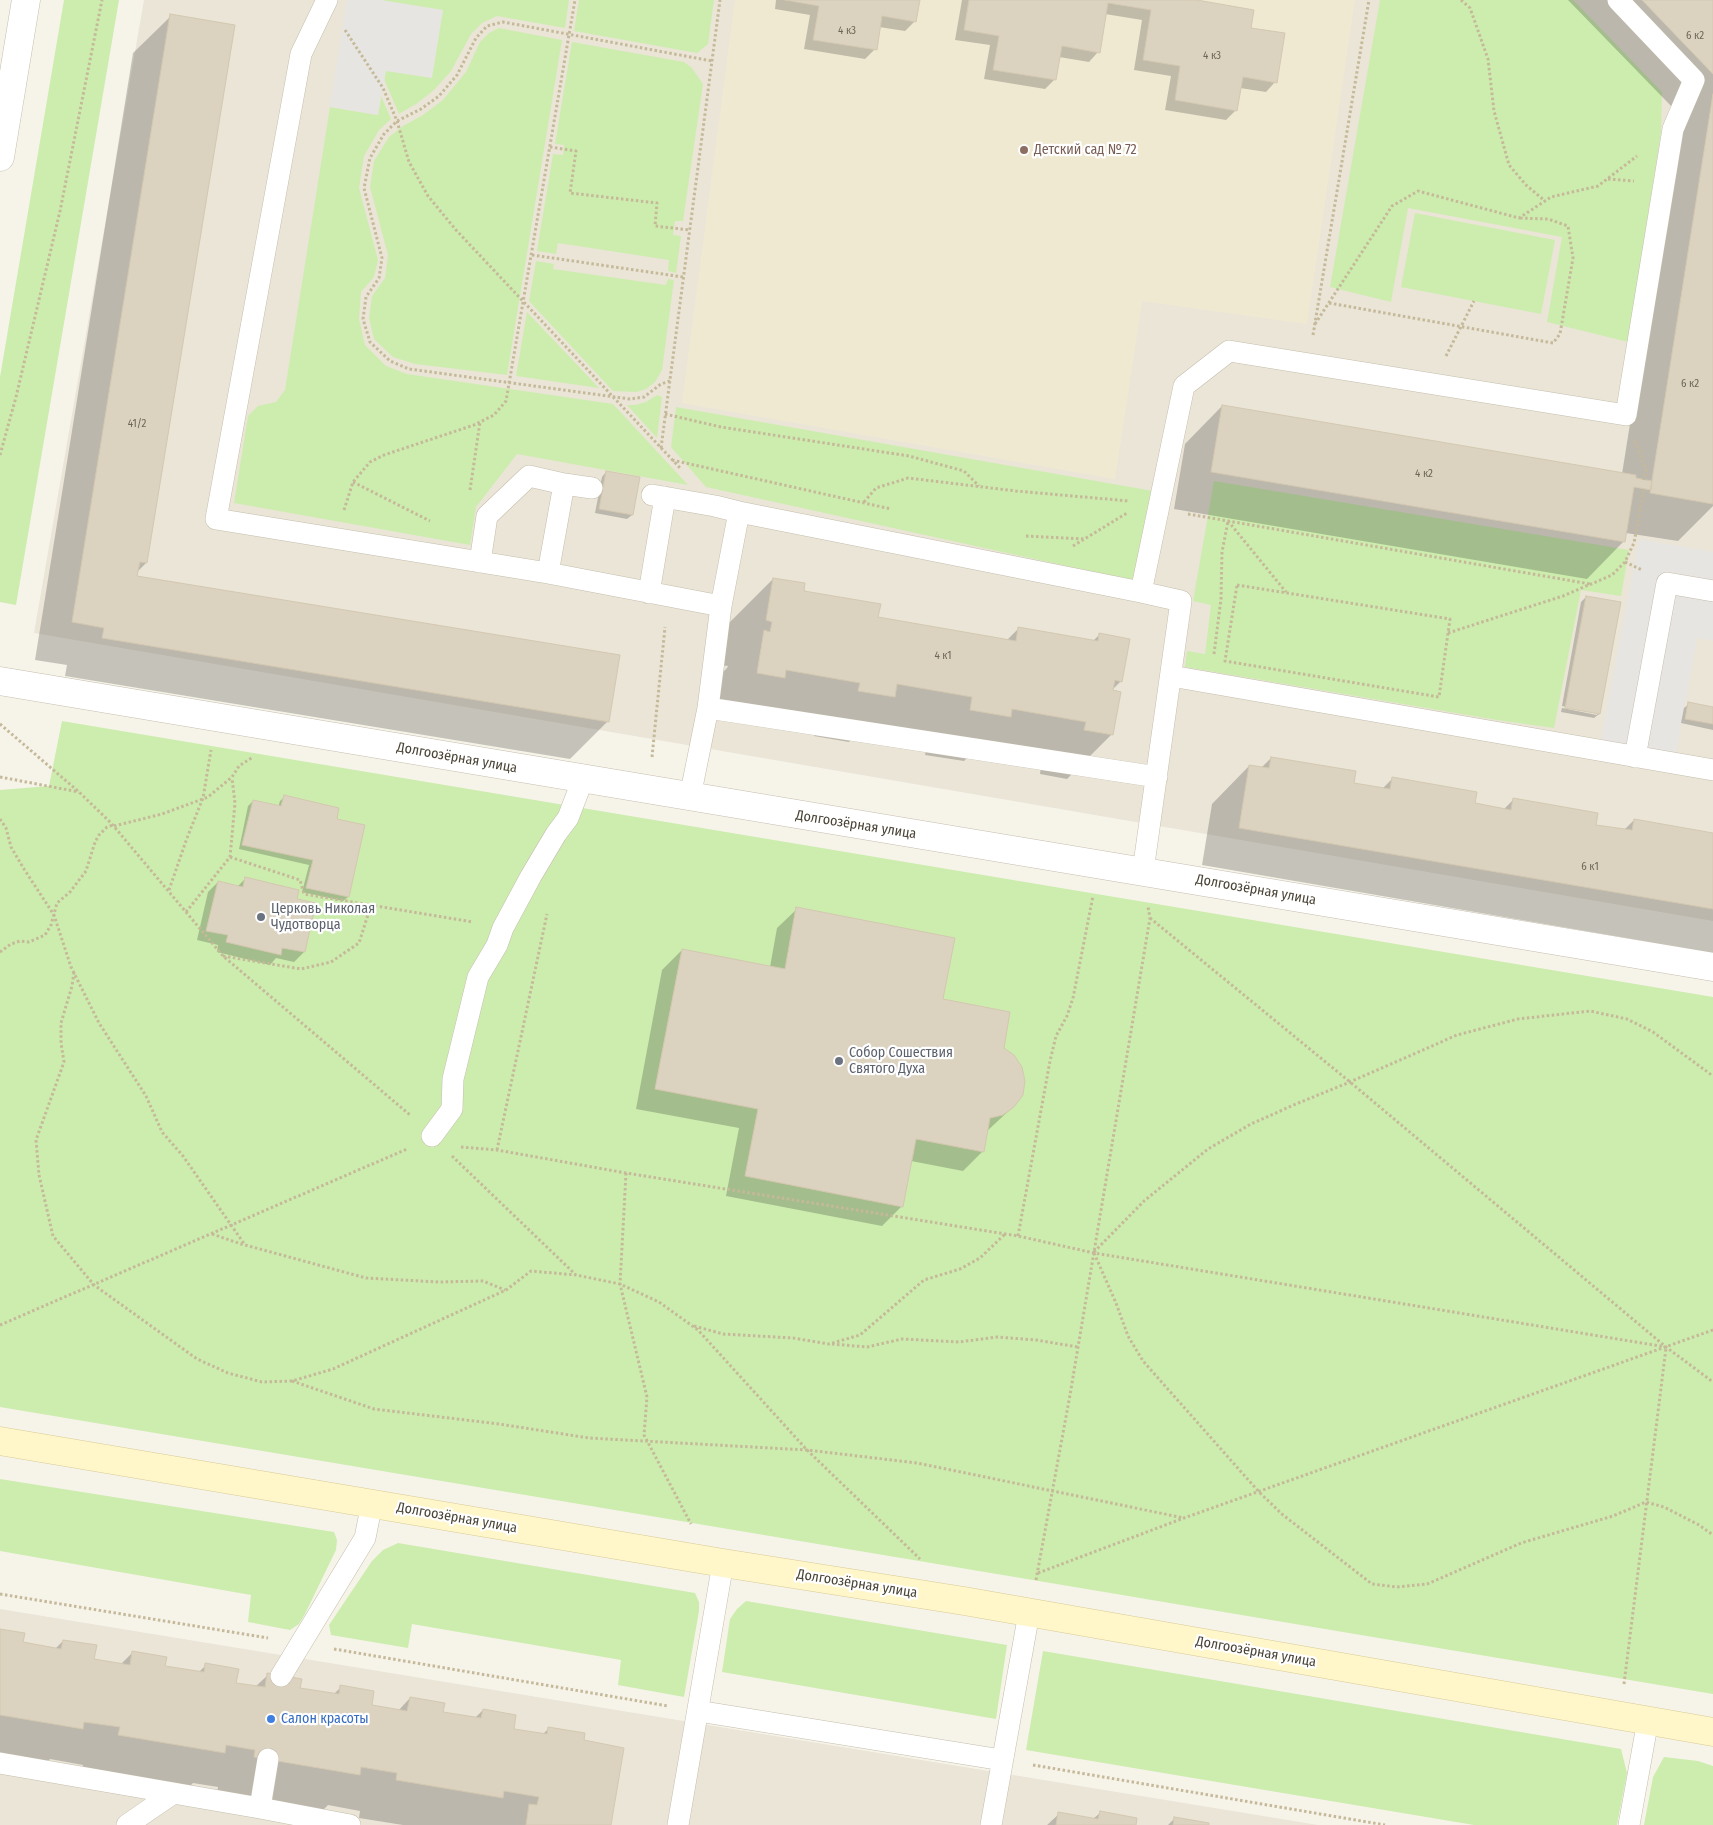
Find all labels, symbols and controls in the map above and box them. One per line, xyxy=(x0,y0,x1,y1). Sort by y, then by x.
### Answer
house number: 4 к3 xyxy=(838,24,856,38)
house number: 6 к2 xyxy=(1686,29,1704,43)
house number: 4 к3 xyxy=(1203,49,1221,63)
place label: Детский сад № 72 xyxy=(1034,142,1137,158)
marker: Детский сад № 72 xyxy=(1018,144,1030,156)
house number: 6 к2 xyxy=(1681,377,1699,391)
house number: 41/2 xyxy=(128,417,146,431)
house number: 4 к2 xyxy=(1415,467,1433,481)
house number: 4 к1 xyxy=(934,649,952,663)
street label: Долгоозёрная улица xyxy=(396,739,518,777)
street label: Долгоозёрная улица xyxy=(795,807,917,843)
house number: 6 к1 xyxy=(1581,860,1599,874)
street label: Долгоозёрная улица xyxy=(1195,871,1317,909)
place label: Церковь Николая Чудотворца xyxy=(271,901,375,934)
marker: Церковь Николая Чудотворца xyxy=(255,911,267,923)
place label: Собор Сошествия Святого Духа xyxy=(849,1045,953,1078)
marker: Собор Сошествия Святого Духа xyxy=(833,1055,845,1067)
street label: Долгоозёрная улица xyxy=(396,1499,518,1537)
street label: Долгоозёрная улица xyxy=(796,1566,918,1602)
street label: Долгоозёрная улица xyxy=(1195,1633,1317,1671)
place label: Салон красоты xyxy=(281,1711,369,1727)
marker: Салон красоты xyxy=(265,1713,277,1725)

